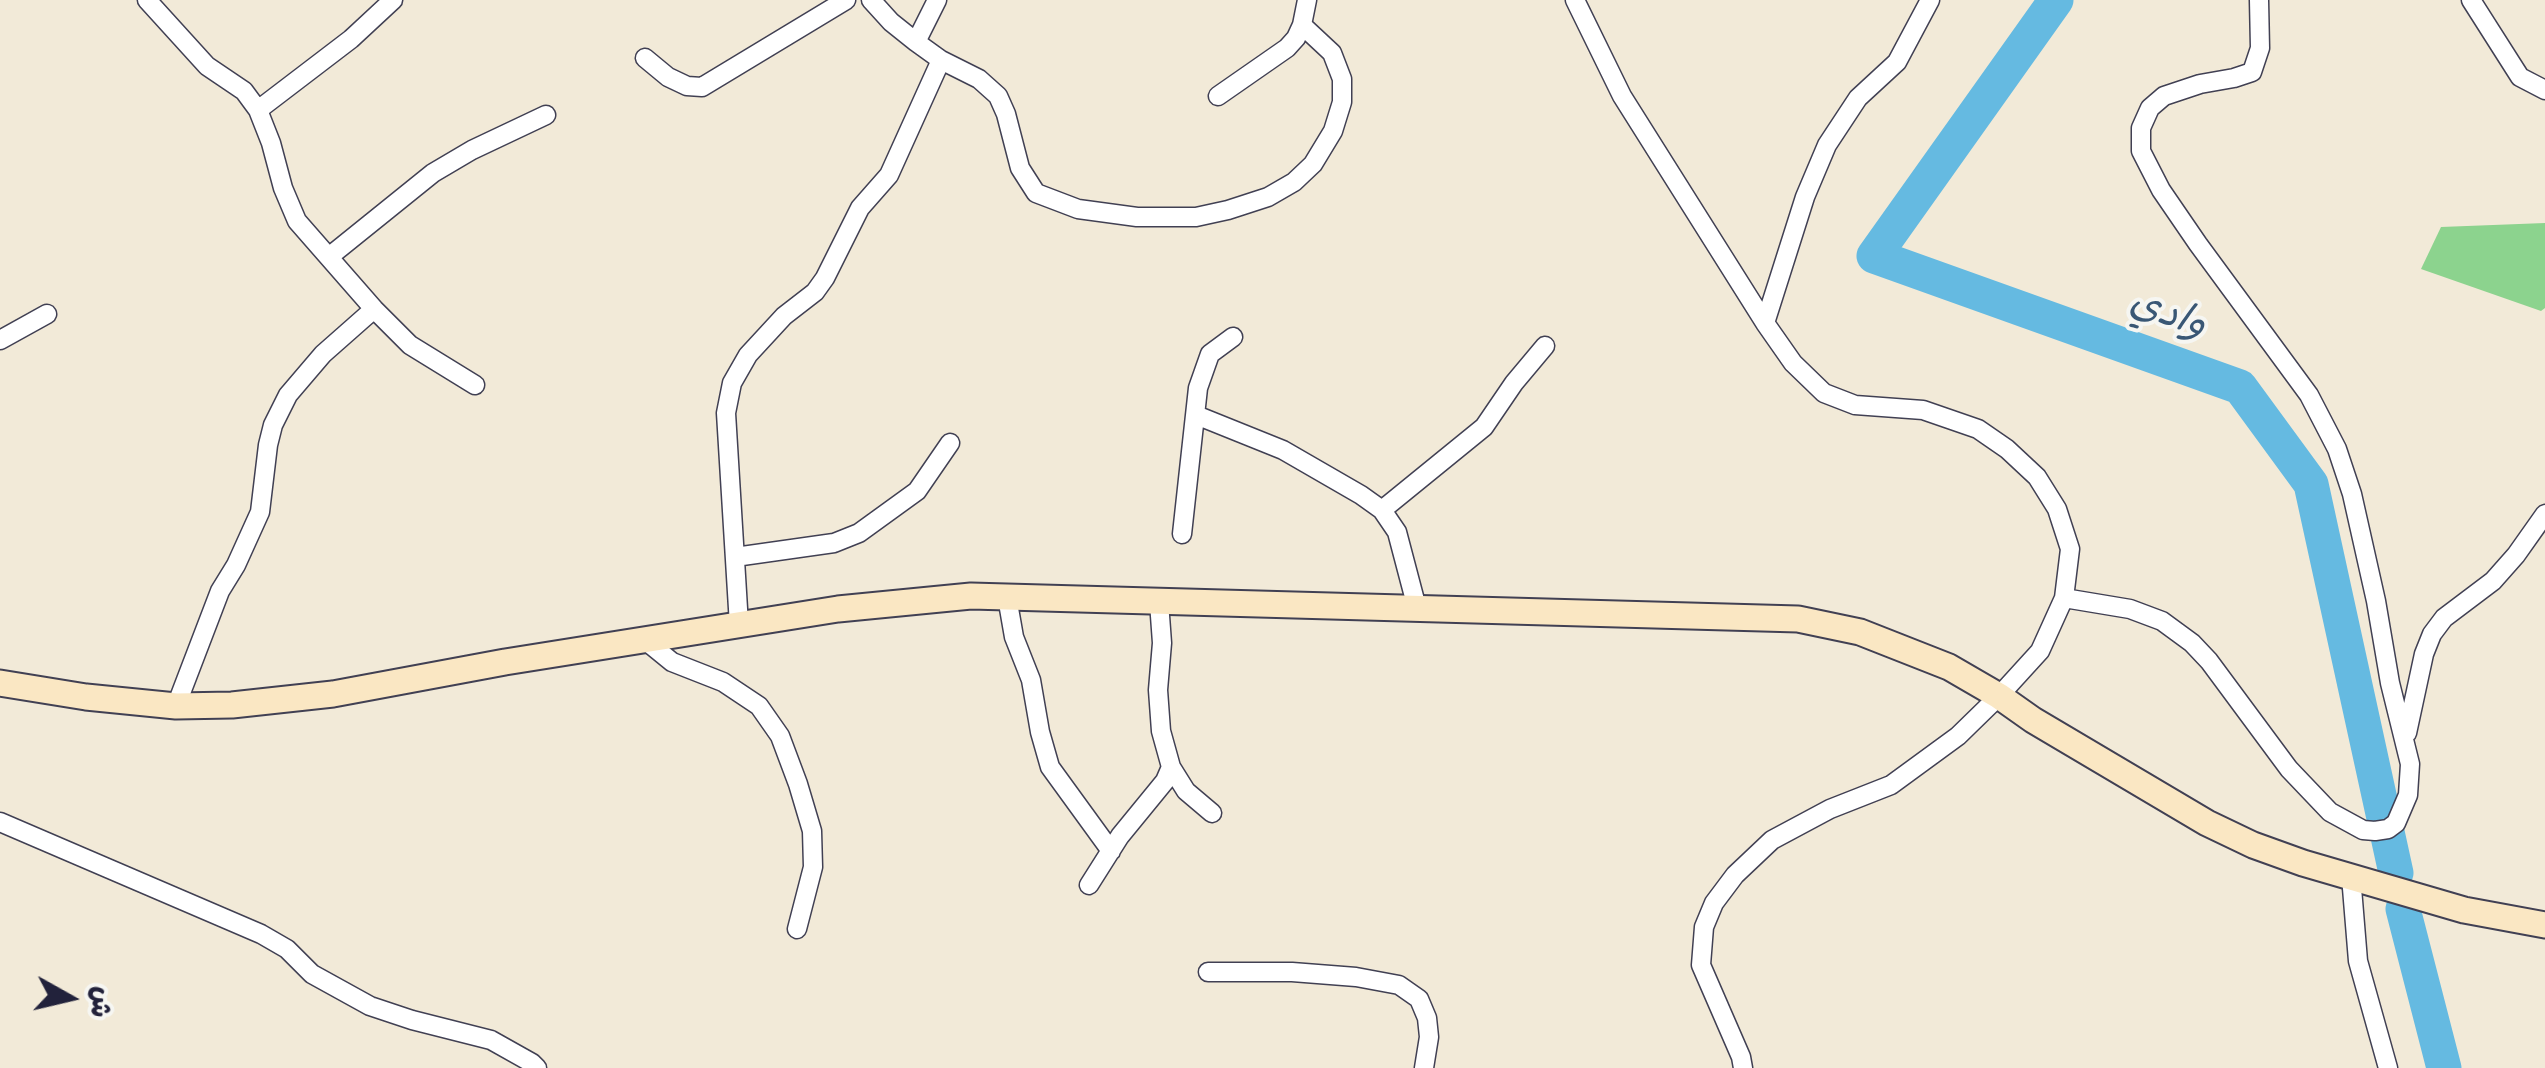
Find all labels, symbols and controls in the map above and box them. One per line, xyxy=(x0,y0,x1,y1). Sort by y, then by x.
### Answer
water label: وادي xyxy=(2122,280,2212,352)
north arrow xyxy=(20,948,120,1048)
text: ش xyxy=(80,984,121,1020)

